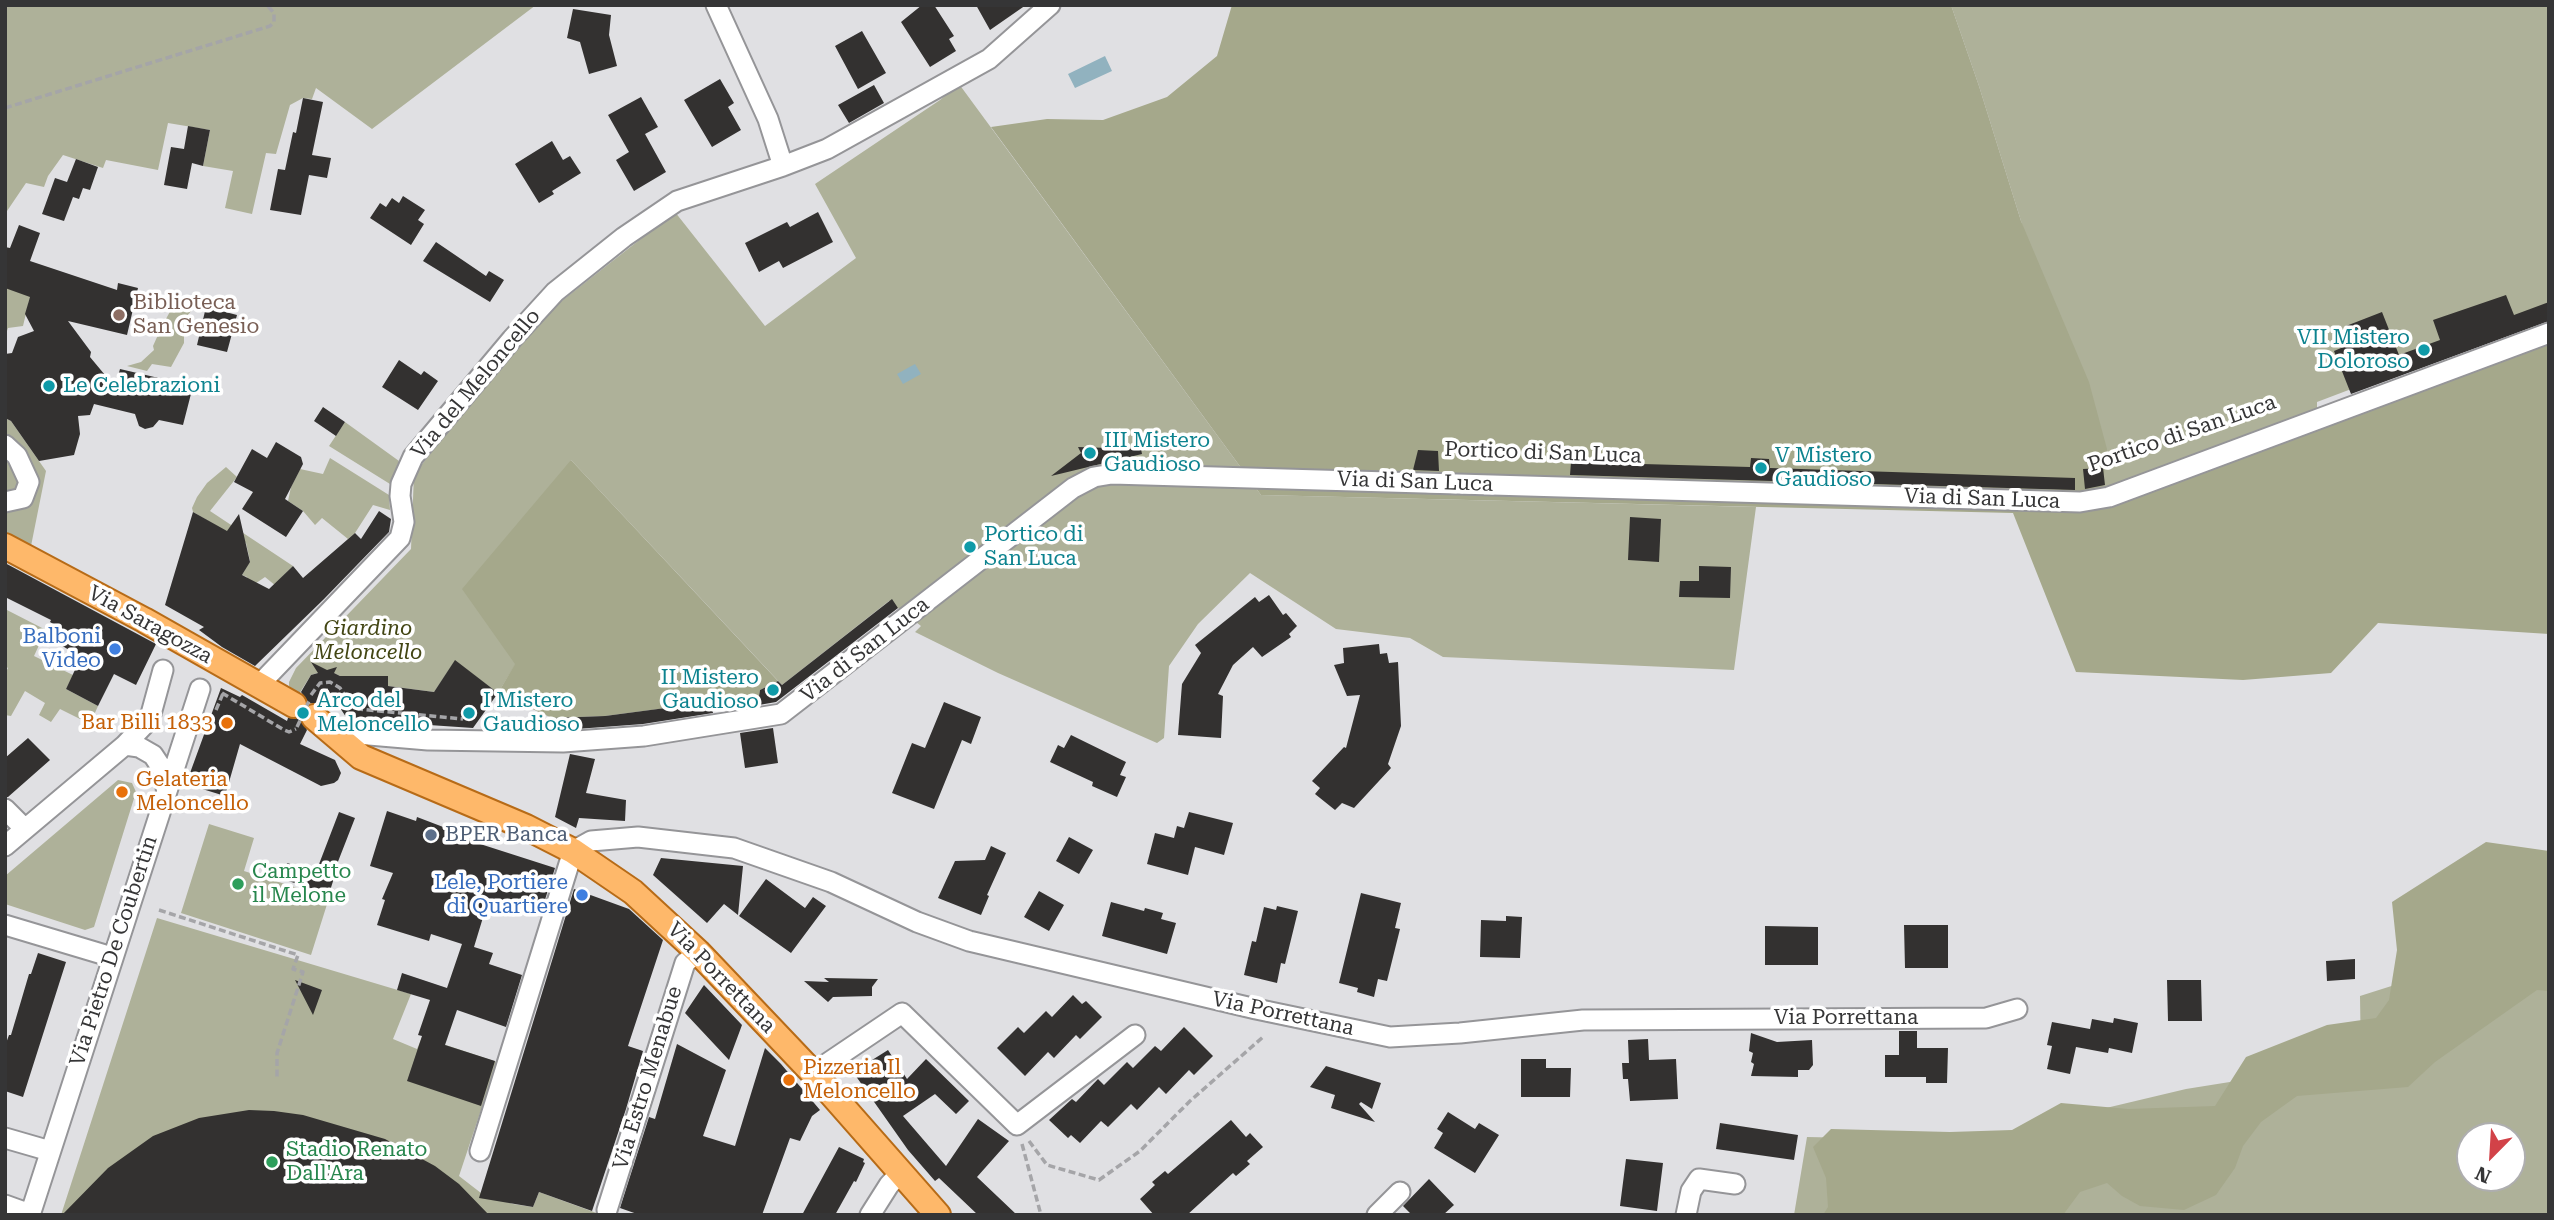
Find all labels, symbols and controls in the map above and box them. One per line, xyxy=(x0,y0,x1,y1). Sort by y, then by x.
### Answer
place label: Biblioteca San Genesio xyxy=(133,290,259,340)
street label: Via del Meloncello xyxy=(406,304,546,464)
marker: Biblioteca San Genesio xyxy=(111,307,127,323)
place label: VII Mistero Doloroso xyxy=(2297,325,2410,375)
marker: VII Mistero Doloroso xyxy=(2416,342,2432,358)
place label: Le Celebrazioni xyxy=(63,373,220,399)
marker: Le Celebrazioni xyxy=(41,378,57,394)
street label: Portico di San Luca xyxy=(2085,390,2279,478)
place label: III Mistero Gaudioso xyxy=(1104,428,1210,478)
street label: Portico di San Luca xyxy=(1444,437,1642,469)
place label: V Mistero Gaudioso xyxy=(1775,443,1872,493)
marker: III Mistero Gaudioso xyxy=(1082,445,1098,461)
marker: V Mistero Gaudioso xyxy=(1753,460,1769,476)
street label: Via di San Luca xyxy=(1337,467,1493,497)
street label: Via di San Luca xyxy=(1904,484,2060,514)
place label: Portico di San Luca xyxy=(984,522,1084,572)
marker: Portico di San Luca xyxy=(962,539,978,555)
street label: Via Saragozza xyxy=(84,581,216,669)
street label: Via di San Luca xyxy=(796,592,934,708)
park label: Giardino Meloncello xyxy=(314,616,422,666)
place label: Balboni Video xyxy=(23,624,101,674)
marker: Balboni Video xyxy=(107,641,123,657)
place label: II Mistero Gaudioso xyxy=(661,665,759,715)
marker: II Mistero Gaudioso xyxy=(765,682,781,698)
place label: Arco del Meloncello xyxy=(317,688,430,738)
place label: I Mistero Gaudioso xyxy=(483,688,580,738)
marker: Arco del Meloncello xyxy=(295,705,311,721)
marker: I Mistero Gaudioso xyxy=(461,705,477,721)
place label: Bar Billi 1833 xyxy=(81,710,213,736)
marker: Bar Billi 1833 xyxy=(219,715,235,731)
place label: Gelateria Meloncello xyxy=(136,767,249,817)
marker: Gelateria Meloncello xyxy=(114,784,130,800)
place label: BPER Banca xyxy=(445,822,568,848)
marker: BPER Banca xyxy=(423,827,439,843)
street label: Via Pietro De Coubertin xyxy=(65,833,163,1069)
place label: Campetto il Melone xyxy=(252,859,351,909)
place label: Lele, Portiere di Quartiere xyxy=(434,870,568,920)
marker: Campetto il Melone xyxy=(230,876,246,892)
marker: Lele, Portiere di Quartiere xyxy=(574,887,590,903)
street label: Via Porrettana xyxy=(662,917,780,1039)
street label: Via Estro Menabue xyxy=(608,983,688,1173)
street label: Via Porrettana xyxy=(1210,987,1356,1041)
street label: Via Porrettana xyxy=(1774,1005,1918,1031)
place label: Pizzeria Il Meloncello xyxy=(803,1055,916,1105)
marker: Pizzeria Il Meloncello xyxy=(781,1072,797,1088)
north arrow xyxy=(2456,1122,2526,1192)
place label: Stadio Renato Dall'Ara xyxy=(286,1137,427,1187)
marker: Stadio Renato Dall'Ara xyxy=(264,1154,280,1170)
text: N xyxy=(2472,1161,2494,1188)

